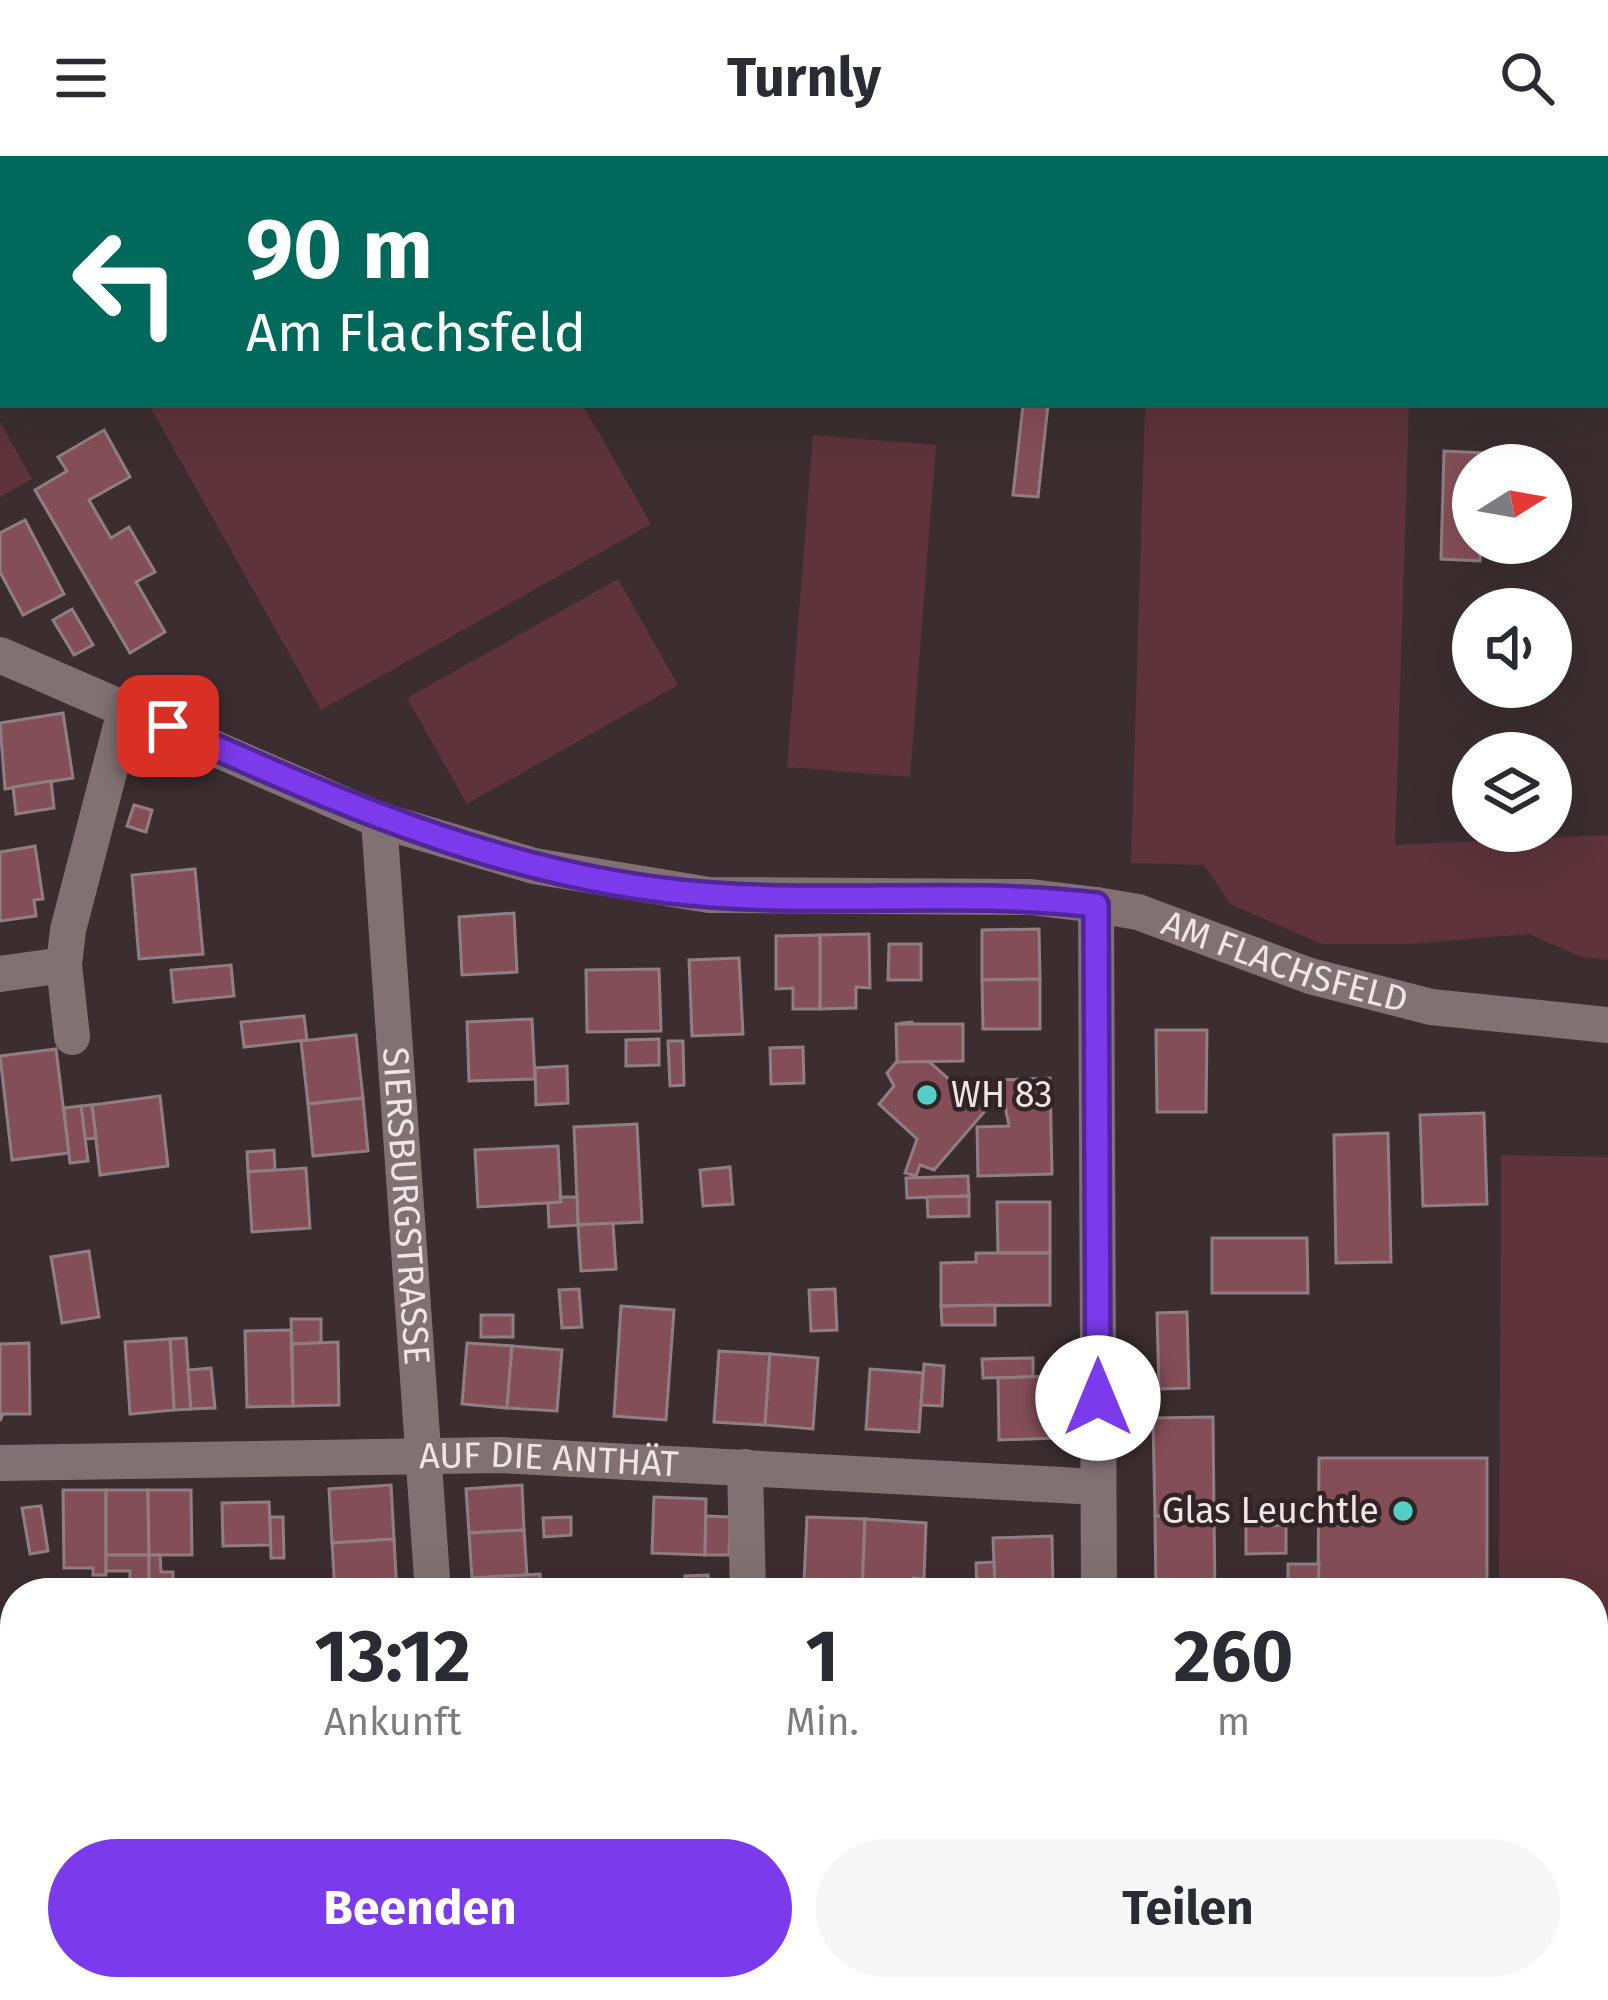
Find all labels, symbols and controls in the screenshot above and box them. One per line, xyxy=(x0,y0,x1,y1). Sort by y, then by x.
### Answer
icon: menu xyxy=(48,45,114,111)
icon: search xyxy=(1494,45,1560,111)
text: Turnly xyxy=(727,46,881,110)
text: 90 m xyxy=(246,199,433,300)
icon: left xyxy=(48,204,204,360)
text: Am Flachsfeld xyxy=(246,301,586,365)
north arrow xyxy=(1452,444,1572,564)
map controls xyxy=(1452,444,1572,852)
button: sound xyxy=(1452,588,1572,708)
pin xyxy=(117,675,219,777)
icon: arrive xyxy=(135,693,201,759)
button: layers xyxy=(1452,732,1572,852)
street label: AM FLACHSFELD xyxy=(1156,901,1413,1022)
street label: SIERSBURGSTRASSE xyxy=(373,1046,439,1366)
place label: WH 83 xyxy=(951,1073,1053,1117)
marker: WH 83 xyxy=(914,1082,940,1108)
position arrow xyxy=(1035,1335,1161,1461)
street label: AUF DIE ANTHÄT xyxy=(419,1433,680,1487)
place label: Glas Leuchtle xyxy=(1162,1489,1379,1533)
marker: Glas Leuchtle xyxy=(1390,1498,1416,1524)
text: 13:12 xyxy=(315,1614,471,1700)
text: 1 xyxy=(805,1614,839,1700)
text: 260 xyxy=(1173,1614,1293,1700)
text: Ankunft xyxy=(324,1699,461,1745)
text: Min. xyxy=(785,1699,859,1745)
text: m xyxy=(1217,1699,1250,1745)
button: Beenden xyxy=(48,1839,792,1977)
button: Teilen xyxy=(816,1839,1560,1977)

